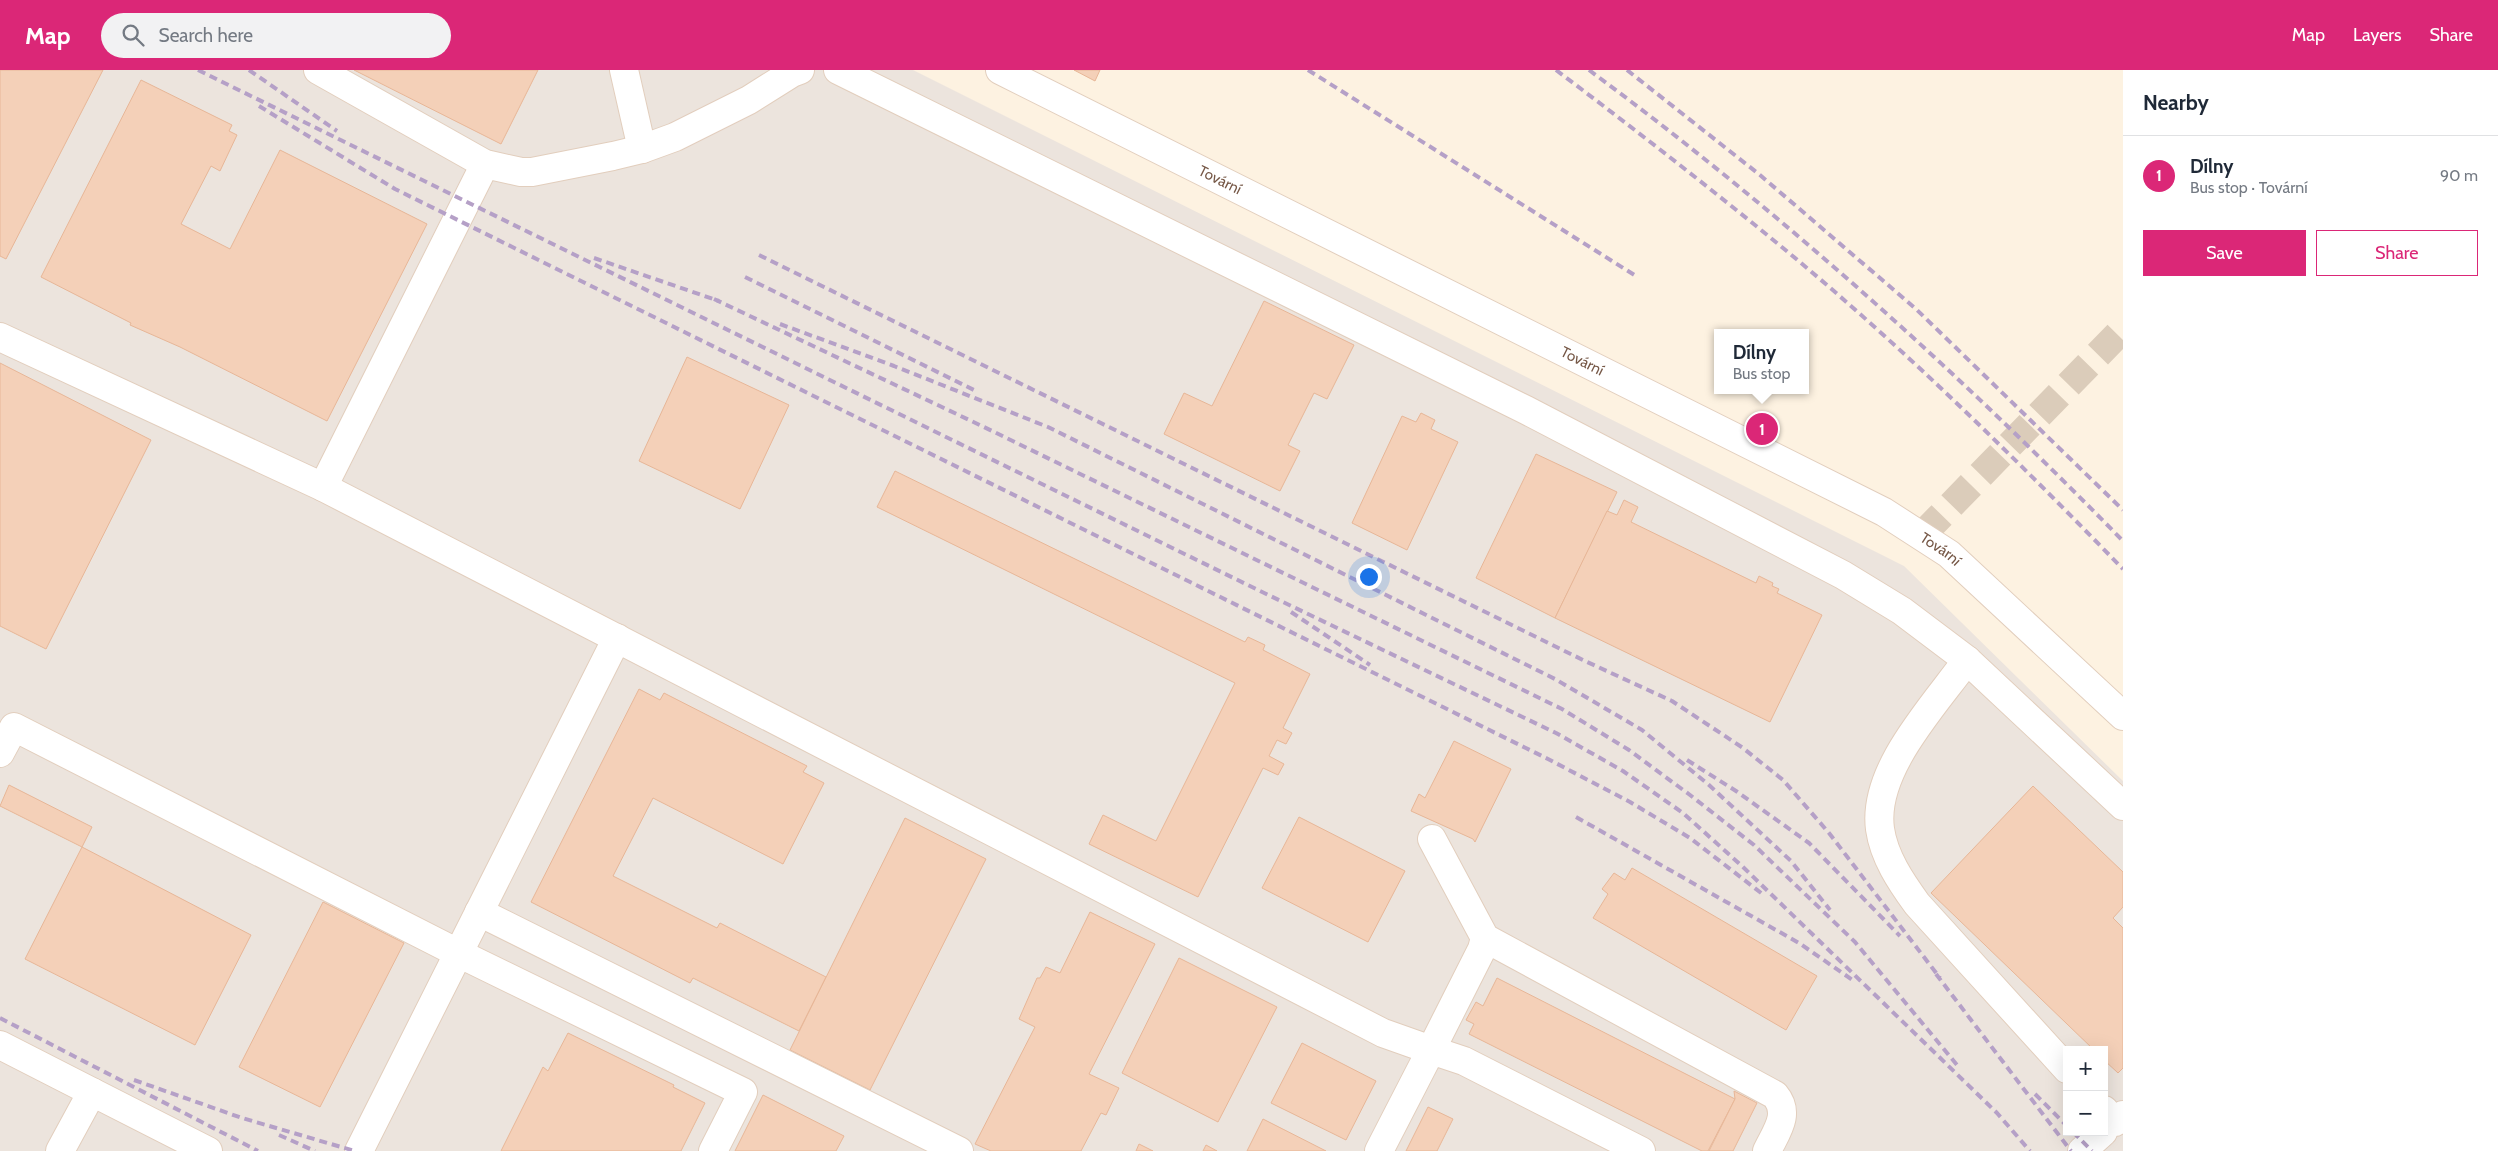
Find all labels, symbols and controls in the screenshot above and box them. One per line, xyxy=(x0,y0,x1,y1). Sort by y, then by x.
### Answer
search box xyxy=(101,13,451,58)
text: Map xyxy=(25,21,71,50)
icon: search xyxy=(119,21,147,49)
text: Search here xyxy=(159,24,253,47)
text: Map xyxy=(2292,24,2325,46)
text: Layers xyxy=(2353,24,2402,46)
text: Share xyxy=(2430,24,2473,46)
text: Nearby xyxy=(2143,90,2209,115)
text: Dílny xyxy=(2190,155,2233,178)
street label: Tovární xyxy=(1196,162,1245,198)
text: 1 xyxy=(2156,166,2162,185)
text: 90 m xyxy=(2440,166,2478,185)
text: Bus stop · Tovární xyxy=(2190,178,2308,197)
button: Save xyxy=(2143,230,2306,276)
button: Share xyxy=(2316,230,2478,276)
popup xyxy=(1714,329,1809,394)
text: Dílny xyxy=(1733,341,1776,364)
street label: Tovární xyxy=(1558,343,1607,379)
text: Bus stop xyxy=(1733,364,1790,383)
pin: 1 xyxy=(1746,410,1778,448)
street label: Tovární xyxy=(1917,529,1965,570)
your location xyxy=(1356,564,1382,590)
map controls xyxy=(2063,1046,2108,1136)
button: + xyxy=(2063,1046,2108,1091)
button: − xyxy=(2063,1091,2108,1136)

